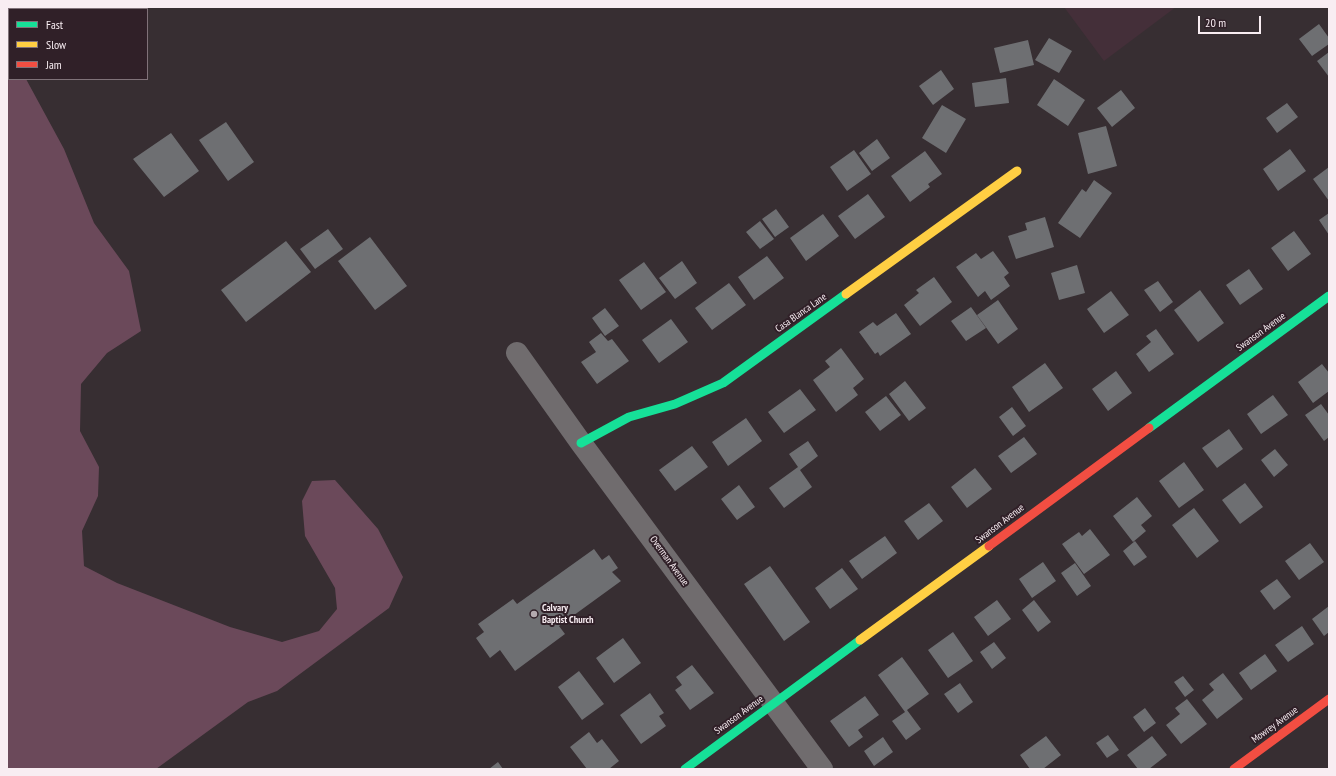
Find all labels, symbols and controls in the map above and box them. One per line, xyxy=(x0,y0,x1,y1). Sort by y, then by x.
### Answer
legend xyxy=(8,8,148,80)
scale bar xyxy=(1200,8,1263,34)
text: 20 m xyxy=(1205,15,1226,30)
text: Fast xyxy=(46,17,63,32)
text: Slow xyxy=(46,37,66,52)
text: Jam xyxy=(46,57,62,72)
street label: Casa Blanca Lane xyxy=(773,291,829,335)
street label: Swanson Avenue xyxy=(1234,310,1288,354)
street label: Swanson Avenue xyxy=(973,502,1027,546)
street label: Overman Avenue xyxy=(647,534,691,588)
place label: Calvary Baptist Church xyxy=(542,602,594,626)
marker: Calvary Baptist Church xyxy=(529,609,539,619)
street label: Swanson Avenue xyxy=(712,693,766,737)
street label: Mowrey Avenue xyxy=(1249,704,1301,746)

